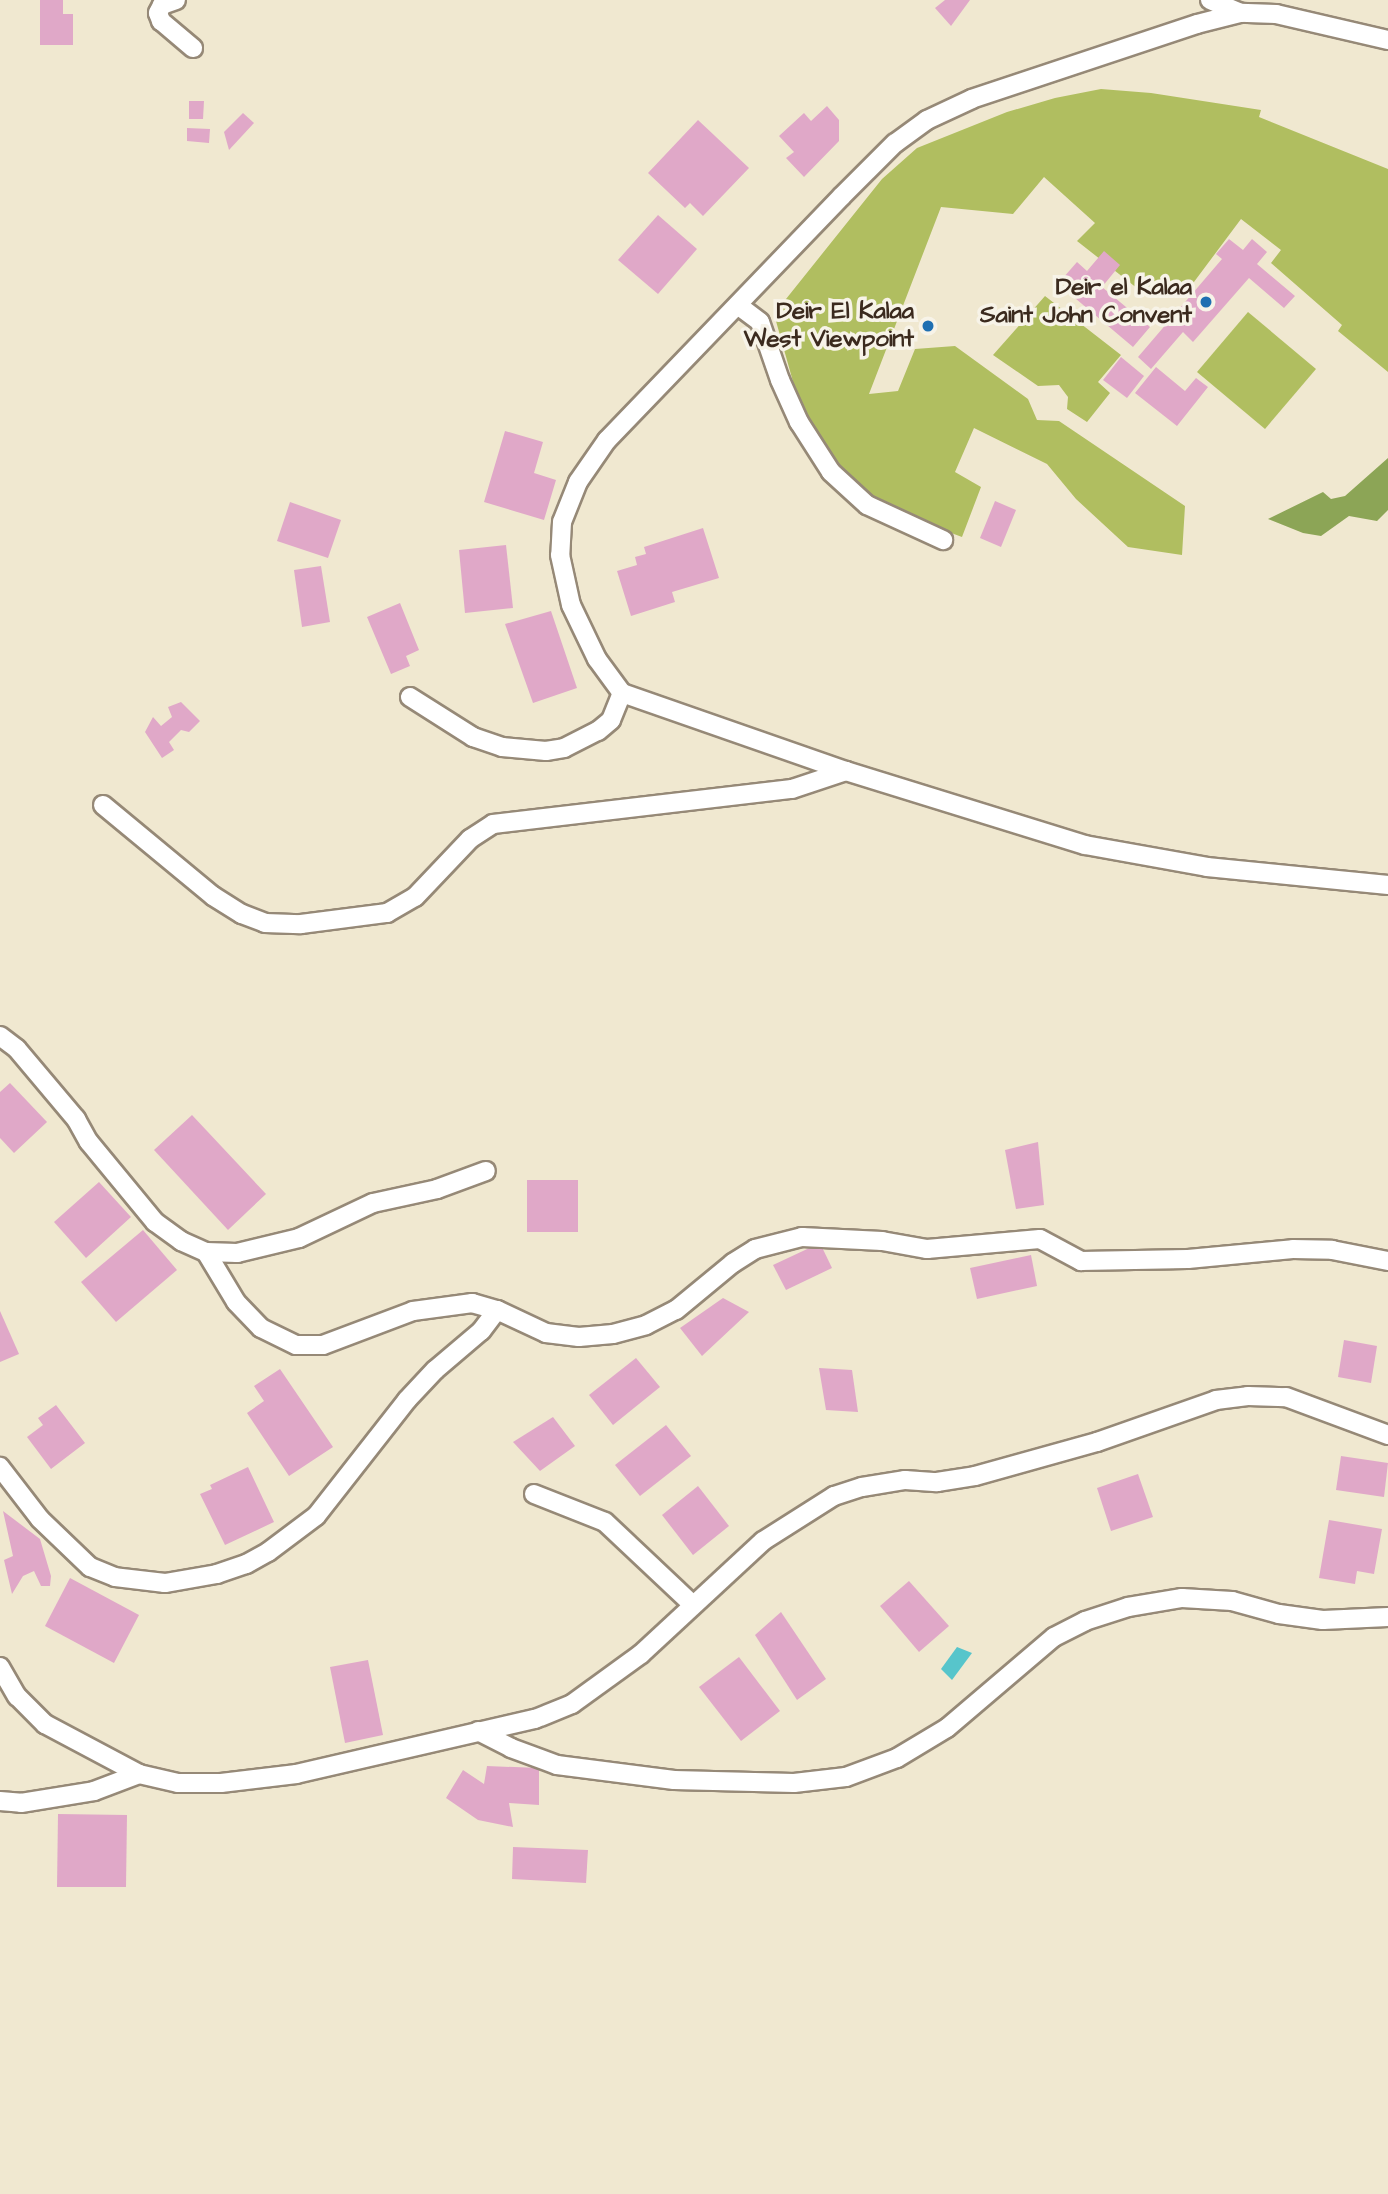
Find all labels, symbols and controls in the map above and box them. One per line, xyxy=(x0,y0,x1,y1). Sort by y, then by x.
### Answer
place label: Deir el Kalaa Saint John Convent xyxy=(980,274,1192,330)
marker: Deir el Kalaa Saint John Convent xyxy=(1198,294,1214,310)
place label: Deir El Kalaa West Viewpoint xyxy=(744,298,914,354)
marker: Deir El Kalaa West Viewpoint xyxy=(920,318,936,334)

